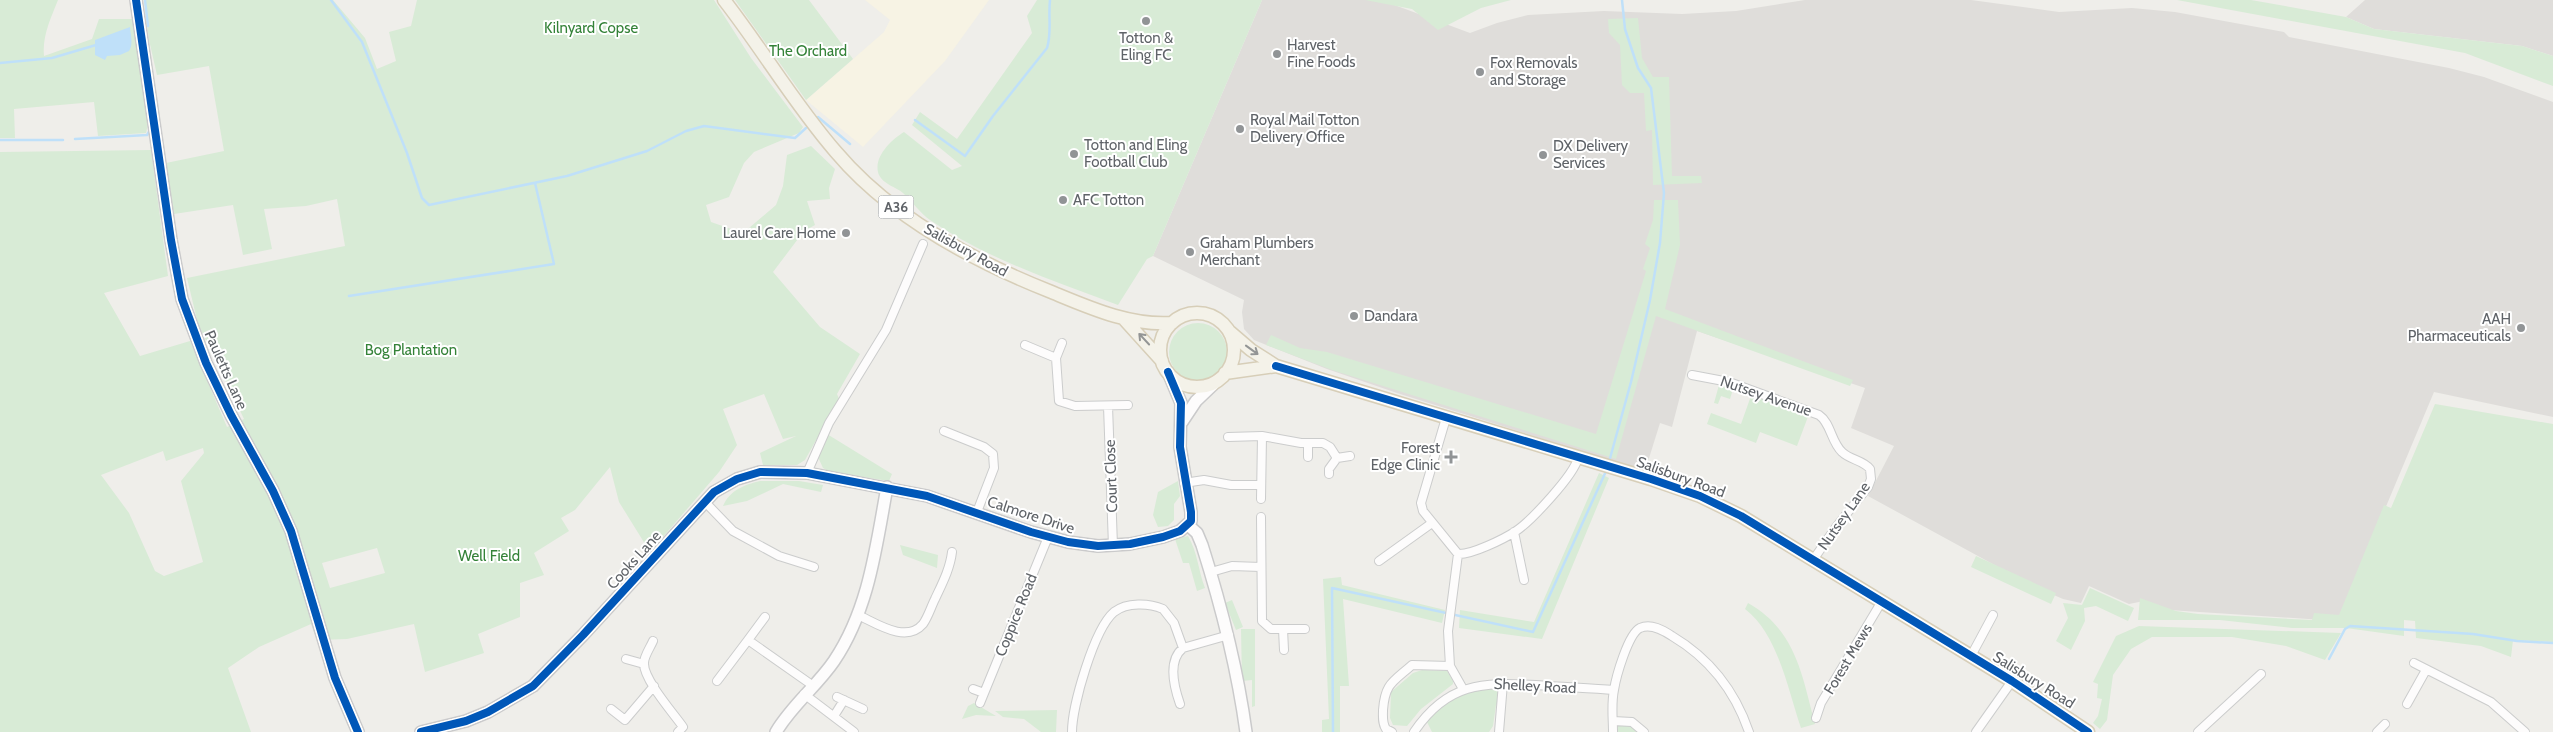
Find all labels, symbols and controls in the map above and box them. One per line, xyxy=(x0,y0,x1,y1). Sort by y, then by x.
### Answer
marker: Totton & Eling FC xyxy=(1140,15,1152,27)
park label: Kilnyard Copse xyxy=(544,19,638,37)
place label: Totton & Eling FC xyxy=(1119,29,1173,64)
place label: Harvest Fine Foods xyxy=(1287,36,1356,71)
park label: The Orchard xyxy=(769,42,847,60)
marker: Harvest Fine Foods xyxy=(1271,48,1283,60)
place label: Fox Removals and Storage xyxy=(1490,54,1578,89)
marker: Fox Removals and Storage xyxy=(1474,66,1486,78)
place label: Royal Mail Totton Delivery Office xyxy=(1250,111,1359,146)
marker: Royal Mail Totton Delivery Office xyxy=(1234,123,1246,135)
place label: Totton and Eling Football Club xyxy=(1084,136,1188,171)
place label: DX Delivery Services xyxy=(1553,137,1629,172)
marker: Totton and Eling Football Club xyxy=(1068,148,1080,160)
marker: DX Delivery Services xyxy=(1537,149,1549,161)
place label: AFC Totton xyxy=(1073,191,1144,209)
marker: AFC Totton xyxy=(1057,194,1069,206)
road number: A36 xyxy=(878,196,914,218)
street label: Salisbury Road xyxy=(921,220,1011,280)
place label: Laurel Care Home xyxy=(723,224,836,242)
marker: Laurel Care Home xyxy=(840,227,852,239)
place label: Graham Plumbers Merchant xyxy=(1200,234,1314,269)
marker: Graham Plumbers Merchant xyxy=(1184,246,1196,258)
place label: Dandara xyxy=(1364,307,1419,325)
marker: Dandara xyxy=(1348,310,1360,322)
place label: AAH Pharmaceuticals xyxy=(2408,310,2511,345)
marker: AAH Pharmaceuticals xyxy=(2515,322,2527,334)
street label: Pauletts Lane xyxy=(200,327,252,413)
one-way arrow xyxy=(1138,333,1150,346)
park label: Bog Plantation xyxy=(365,341,457,359)
one-way arrow xyxy=(1245,345,1258,356)
street label: Nutsey Avenue xyxy=(1718,372,1814,420)
street label: Court Close xyxy=(1101,439,1121,513)
place label: Forest Edge Clinic xyxy=(1371,439,1440,474)
marker: Forest Edge Clinic xyxy=(1444,450,1458,464)
street label: Salisbury Road xyxy=(1634,453,1728,501)
street label: Nutsey Lane xyxy=(1814,478,1874,553)
street label: Calmore Drive xyxy=(985,492,1077,538)
street label: Cooks Lane xyxy=(603,527,665,593)
park label: Well Field xyxy=(458,547,520,565)
street label: Coppice Road xyxy=(991,571,1041,659)
street label: Forest Mews xyxy=(1820,620,1876,698)
street label: Salisbury Road xyxy=(1990,648,2078,712)
street label: Shelley Road xyxy=(1493,675,1577,697)

